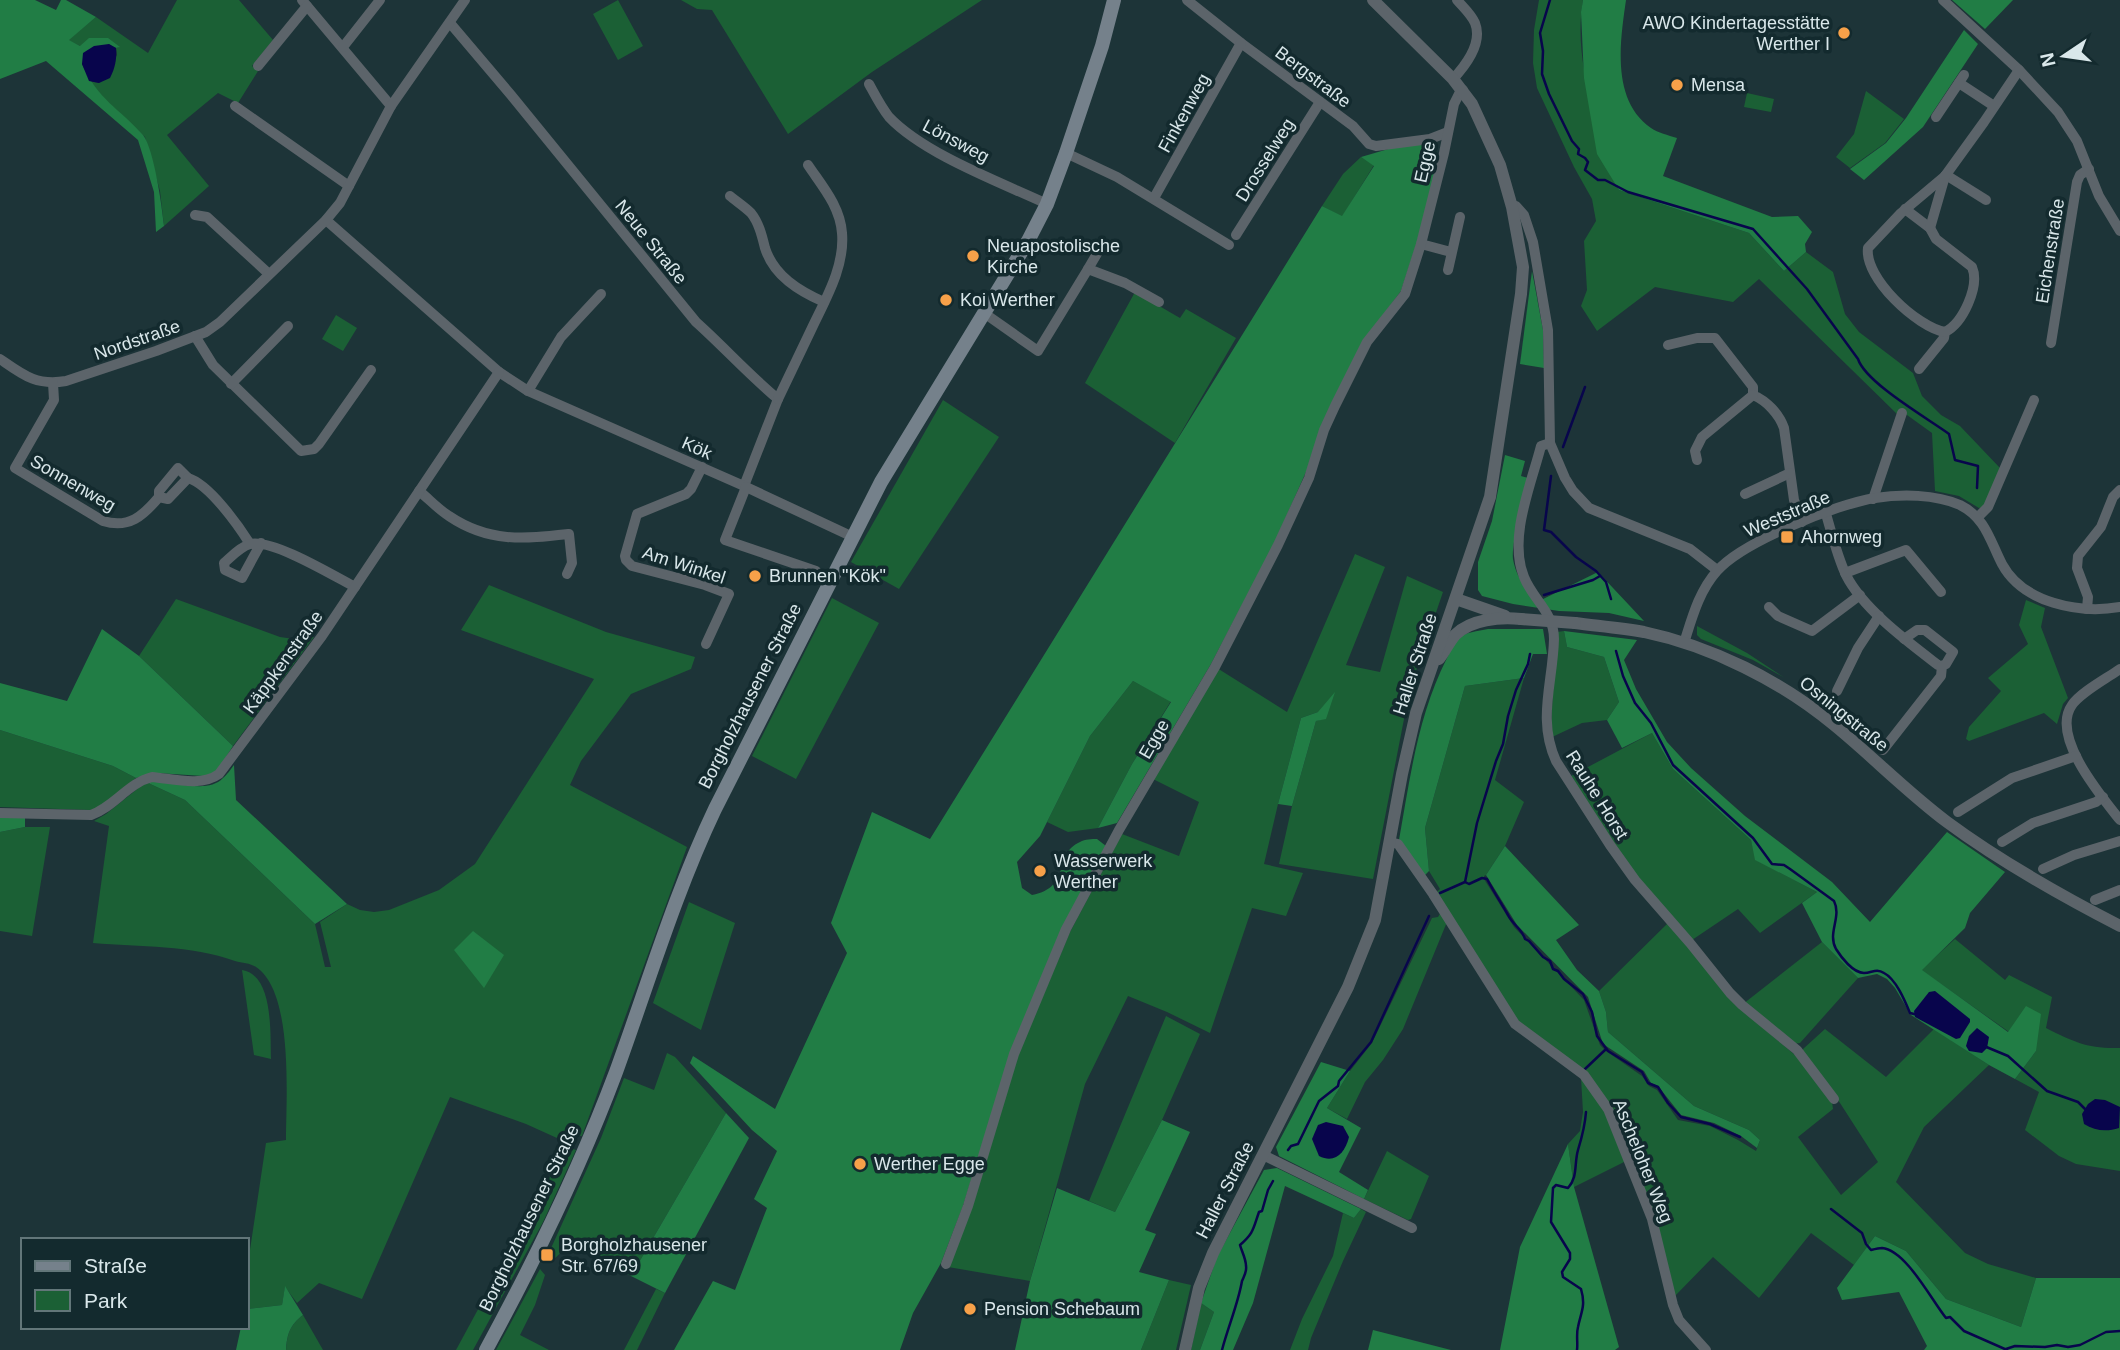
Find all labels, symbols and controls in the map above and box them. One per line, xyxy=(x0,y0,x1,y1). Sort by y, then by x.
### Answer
place label: AWO Kindertagesstätte Werther I xyxy=(1643,13,1830,54)
north arrow xyxy=(2029,21,2099,91)
marker: AWO Kindertagesstätte Werther I xyxy=(1836,25,1852,41)
street label: Bergstraße xyxy=(1271,42,1355,112)
text: N xyxy=(2036,51,2060,69)
street label: Finkenweg xyxy=(1154,70,1214,156)
place label: Mensa xyxy=(1691,75,1746,95)
marker: Mensa xyxy=(1669,77,1685,93)
street label: Lönsweg xyxy=(919,115,993,167)
street label: Drosselweg xyxy=(1232,115,1298,205)
street label: Egge xyxy=(1411,139,1439,185)
street label: Neue Straße xyxy=(611,196,691,288)
street label: Eichenstraße xyxy=(2032,197,2068,305)
place label: Neuapostolische Kirche xyxy=(987,236,1120,277)
marker: Neuapostolische Kirche xyxy=(965,248,981,264)
place label: Koi Werther xyxy=(960,290,1055,310)
marker: Koi Werther xyxy=(938,292,954,308)
street label: Nordstraße xyxy=(91,316,183,364)
street label: Kök xyxy=(679,433,716,464)
street label: Sonnenweg xyxy=(27,451,119,515)
street label: Weststraße xyxy=(1741,487,1833,541)
place label: Ahornweg xyxy=(1801,527,1882,547)
marker: Ahornweg xyxy=(1779,529,1795,545)
street label: Am Winkel xyxy=(640,542,728,588)
place label: Brunnen "Kök" xyxy=(769,566,886,586)
marker: Brunnen "Kök" xyxy=(747,568,763,584)
street label: Borgholzhausener Straße xyxy=(695,600,805,792)
street label: Käppkenstraße xyxy=(239,607,327,717)
street label: Haller Straße xyxy=(1389,610,1441,718)
street label: Osningstraße xyxy=(1796,672,1892,756)
street label: Egge xyxy=(1135,716,1173,762)
street label: Rauhe Horst xyxy=(1562,747,1632,843)
place label: Wasserwerk Werther xyxy=(1054,851,1153,892)
marker: Wasserwerk Werther xyxy=(1032,863,1048,879)
street label: Ascheloher Weg xyxy=(1609,1096,1677,1226)
street label: Borgholzhausener Straße xyxy=(475,1121,583,1315)
street label: Haller Straße xyxy=(1192,1138,1258,1242)
place label: Werther Egge xyxy=(874,1154,985,1174)
marker: Werther Egge xyxy=(852,1156,868,1172)
place label: Borgholzhausener Str. 67/69 xyxy=(561,1235,707,1276)
legend xyxy=(21,1238,248,1329)
marker: Borgholzhausener Str. 67/69 xyxy=(539,1247,555,1263)
text: Straße xyxy=(84,1254,147,1277)
text: Park xyxy=(84,1289,128,1312)
place label: Pension Schebaum xyxy=(984,1299,1140,1319)
marker: Pension Schebaum xyxy=(962,1301,978,1317)

